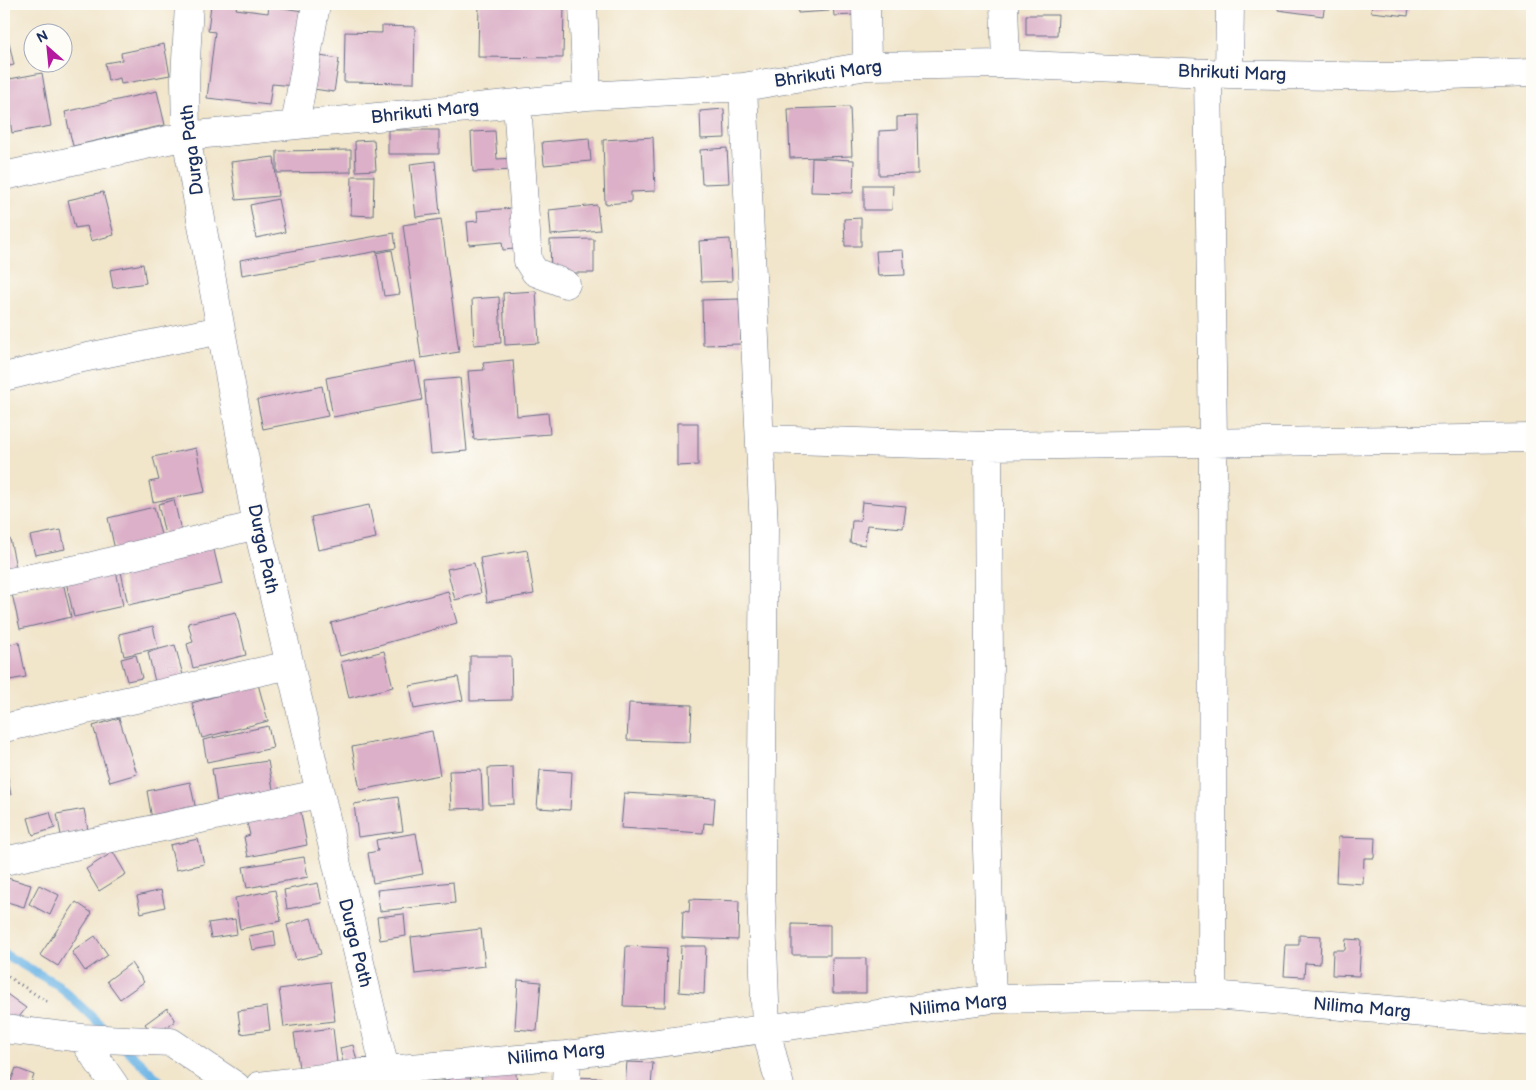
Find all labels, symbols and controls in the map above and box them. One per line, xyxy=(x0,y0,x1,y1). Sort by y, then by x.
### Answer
north arrow xyxy=(22,22,72,72)
text: N xyxy=(34,27,51,47)
street label: Bhrikuti Marg xyxy=(773,56,883,92)
street label: Bhrikuti Marg xyxy=(1177,61,1287,85)
street label: Bhrikuti Marg xyxy=(370,96,480,128)
street label: Durga Path xyxy=(176,104,208,196)
street label: Durga Path xyxy=(243,502,283,596)
street label: Durga Path xyxy=(334,896,376,990)
street label: Nilima Marg xyxy=(908,989,1008,1021)
street label: Nilima Marg xyxy=(1312,993,1412,1023)
street label: Nilima Marg xyxy=(506,1038,606,1070)

